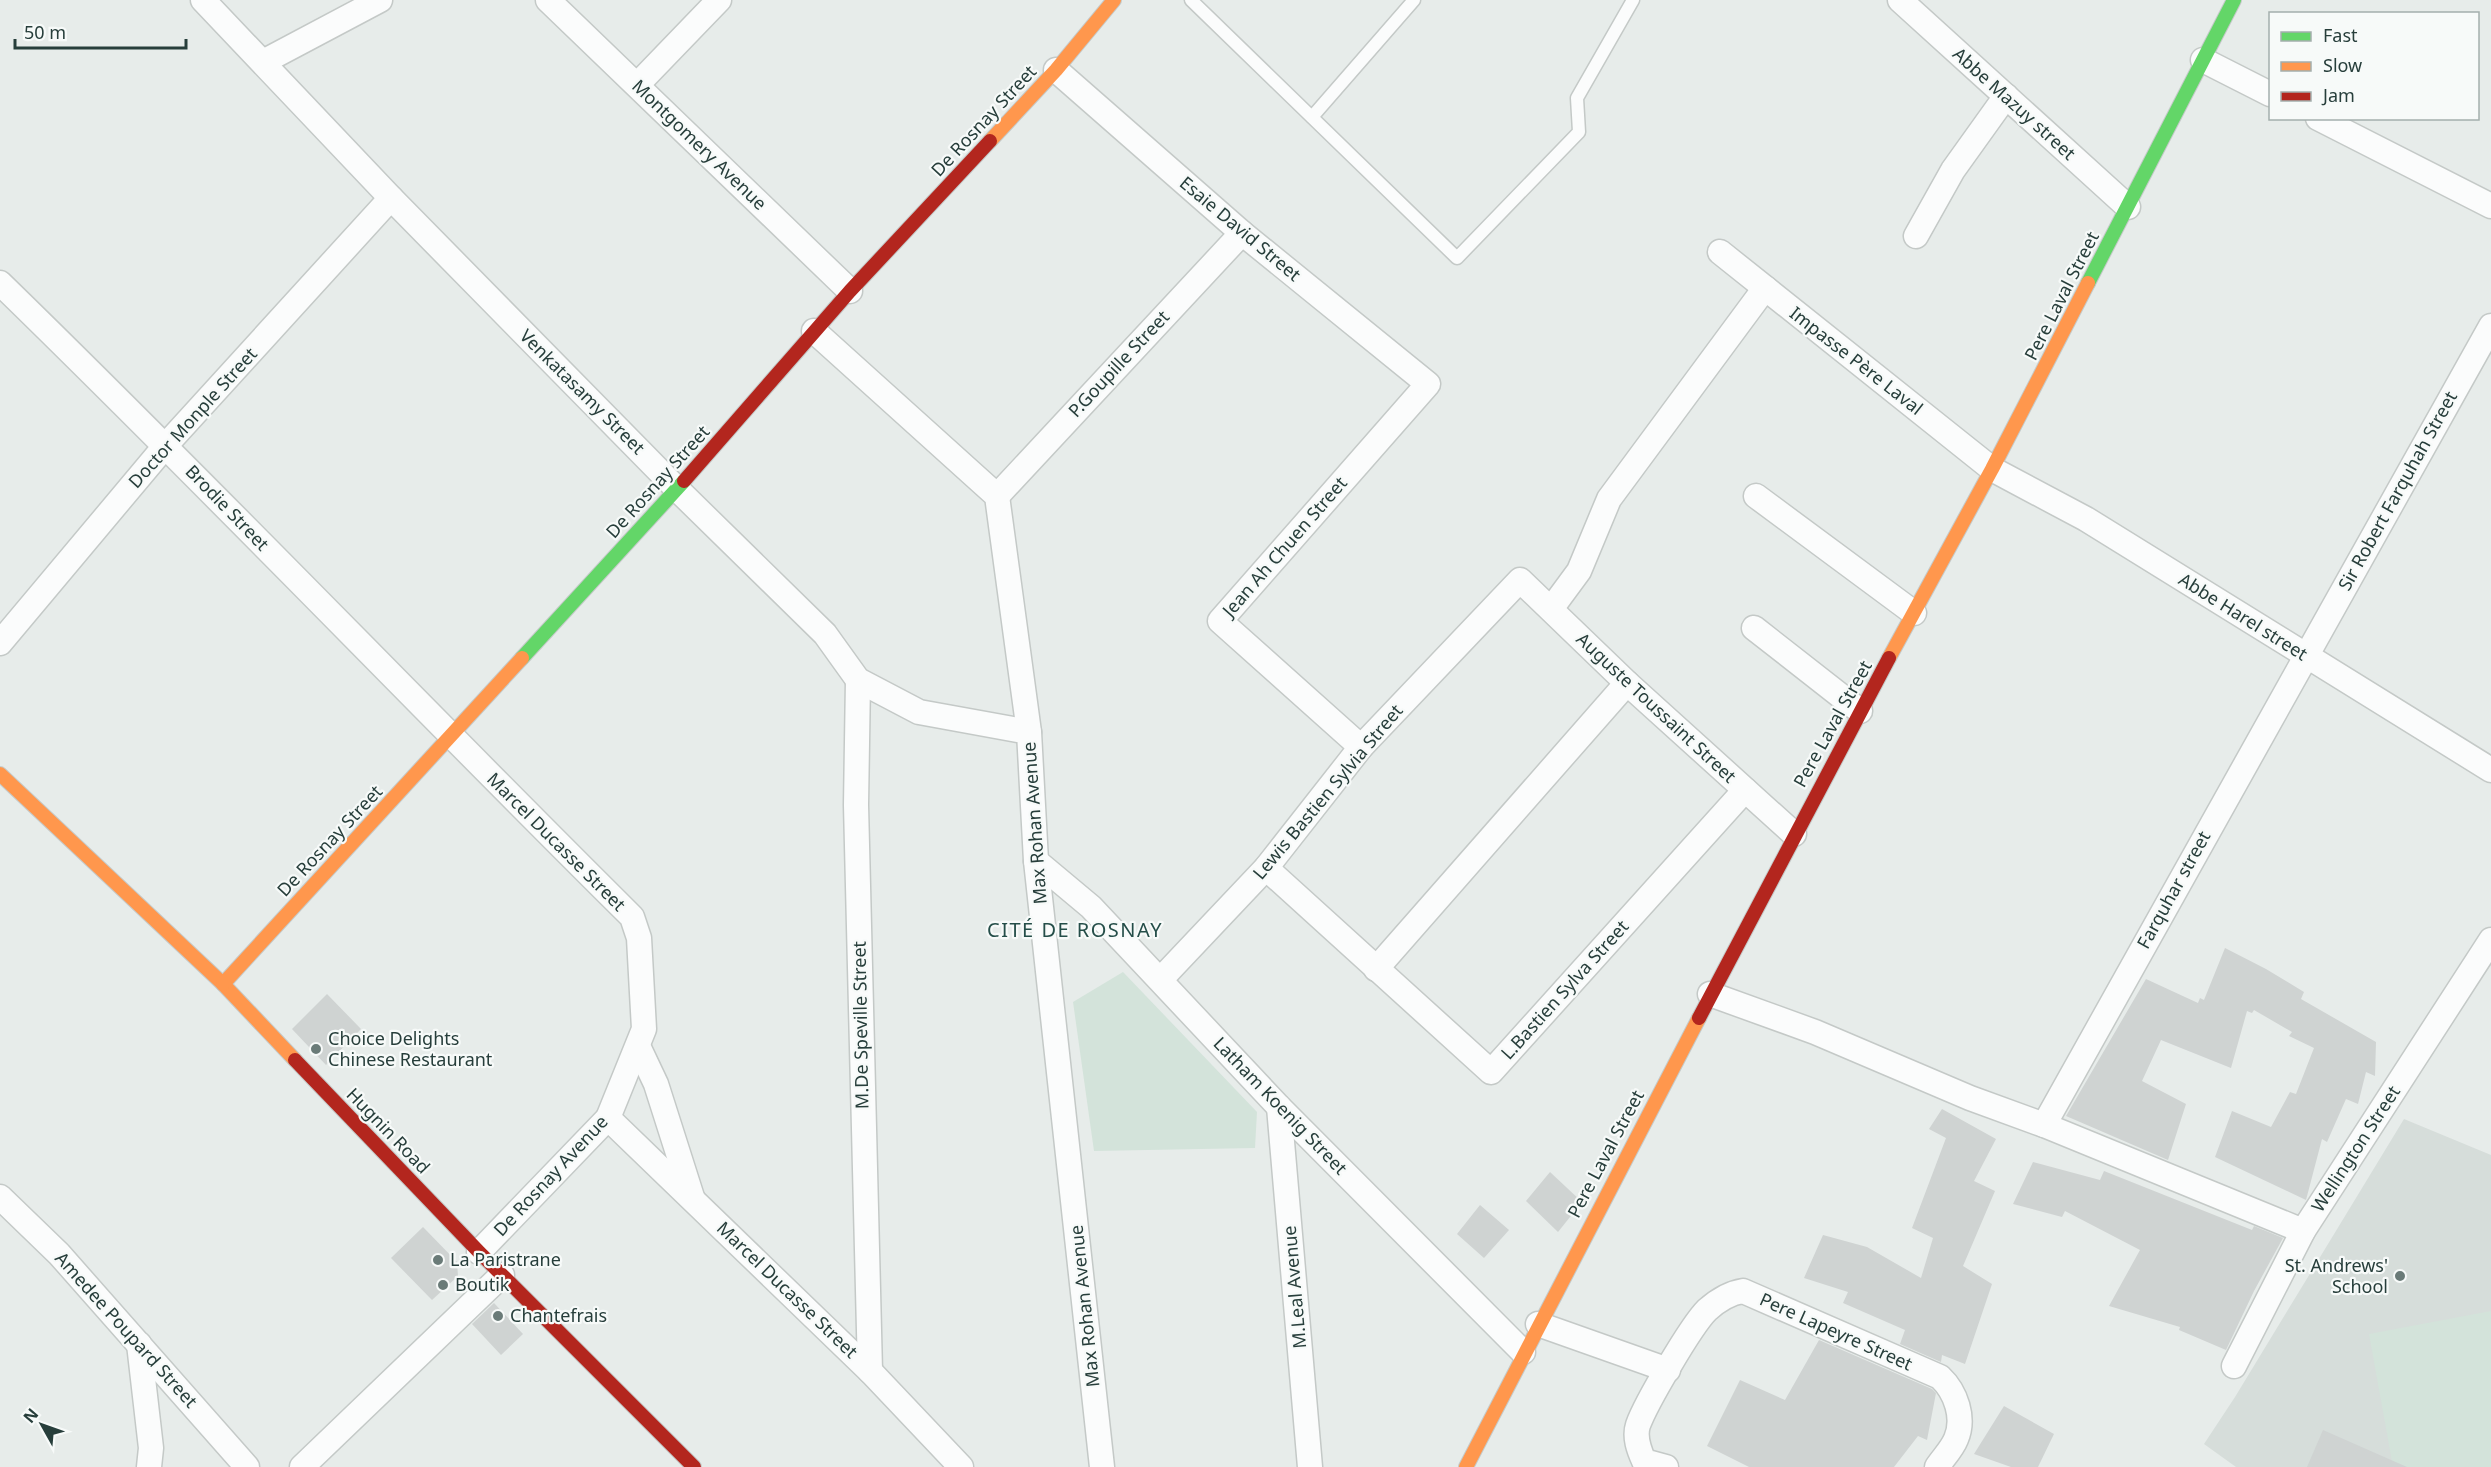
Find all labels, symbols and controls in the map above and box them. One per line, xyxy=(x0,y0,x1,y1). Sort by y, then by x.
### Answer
scale bar xyxy=(15,12,186,50)
legend xyxy=(2269,12,2479,120)
text: 50 m xyxy=(24,20,66,44)
text: Fast xyxy=(2323,23,2358,47)
street label: Abbe Mazuy street xyxy=(1948,42,2082,165)
text: Slow xyxy=(2323,53,2362,77)
street label: De Rosnay Street xyxy=(925,59,1041,181)
street label: Montgomery Avenue xyxy=(627,74,772,215)
text: Jam xyxy=(2321,83,2355,107)
street label: Esaie David Street xyxy=(1175,170,1307,286)
street label: Pere Laval Street xyxy=(2018,227,2104,364)
street label: Impasse Père Laval xyxy=(1785,301,1928,420)
street label: P.Goupille Street xyxy=(1063,304,1174,422)
street label: Venkatasamy Street xyxy=(515,324,651,459)
street label: Doctor Monple Street xyxy=(123,342,262,493)
street label: Sir Robert Farquhah Street xyxy=(2332,386,2462,595)
street label: De Rosnay Street xyxy=(600,419,715,543)
street label: Brodie Street xyxy=(181,459,275,556)
street label: Jean Ah Chuen Street xyxy=(1215,471,1352,623)
street label: Abbe Harel street xyxy=(2175,567,2313,666)
street label: Auguste Toussaint Street xyxy=(1572,627,1742,788)
street label: Pere Laval Street xyxy=(1787,655,1877,791)
street label: Lewis Bastien Sylvia Street xyxy=(1247,698,1408,884)
street label: Max Rohan Avenue xyxy=(1016,741,1052,905)
street label: Marcel Ducasse Street xyxy=(482,767,632,916)
street label: De Rosnay Street xyxy=(271,779,387,901)
street label: Farquhar street xyxy=(2131,826,2216,953)
street label: L.Bastien Sylva Street xyxy=(1495,914,1634,1064)
district label: CITÉ DE ROSNAY xyxy=(987,916,1163,943)
street label: M.De Speville Street xyxy=(847,940,873,1109)
place label: Choice Delights Chinese Restaurant xyxy=(328,1026,493,1071)
street label: Latham Koenig Street xyxy=(1209,1031,1353,1180)
marker: Choice Delights Chinese Restaurant xyxy=(309,1042,323,1056)
street label: Wellington Street xyxy=(2305,1080,2405,1216)
street label: Hugnin Road xyxy=(342,1082,436,1178)
street label: Pere Laval Street xyxy=(1561,1085,1649,1222)
street label: De Rosnay Avenue xyxy=(488,1110,613,1241)
street label: Marcel Ducasse Street xyxy=(712,1216,864,1363)
street label: Max Rohan Avenue xyxy=(1064,1224,1104,1388)
street label: M.Leal Avenue xyxy=(1277,1225,1311,1350)
street label: Amedee Poupard Street xyxy=(50,1246,203,1413)
place label: La Paristrane xyxy=(450,1247,561,1271)
marker: La Paristrane xyxy=(431,1253,445,1267)
place label: St. Andrews' School xyxy=(2285,1253,2388,1298)
marker: St. Andrews' School xyxy=(2393,1269,2407,1283)
place label: Boutik xyxy=(455,1272,510,1296)
marker: Boutik xyxy=(436,1278,450,1292)
street label: Pere Lapeyre Street xyxy=(1756,1287,1917,1376)
place label: Chantefrais xyxy=(510,1303,607,1327)
marker: Chantefrais xyxy=(491,1309,505,1323)
north arrow xyxy=(12,1395,72,1455)
text: N xyxy=(18,1403,43,1427)

